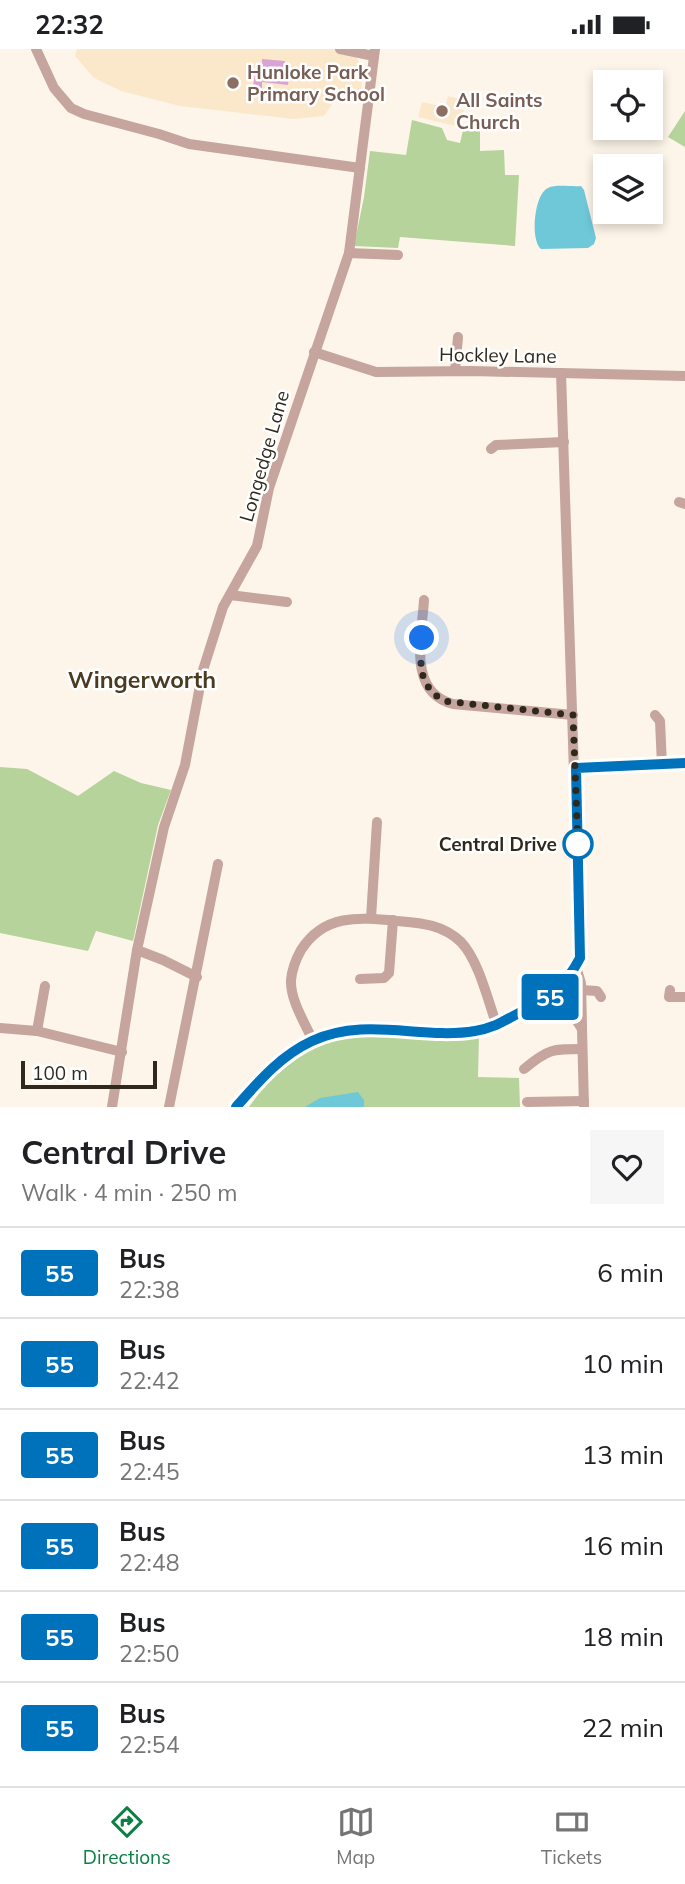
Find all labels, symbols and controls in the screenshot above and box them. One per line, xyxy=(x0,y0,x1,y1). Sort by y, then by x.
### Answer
text: 22:32 xyxy=(35,8,104,41)
place label: Hunloke Park Primary School xyxy=(247,60,385,106)
map controls xyxy=(593,70,663,224)
button: locate xyxy=(593,70,663,140)
marker: Hunloke Park Primary School xyxy=(225,75,241,91)
place label: All Saints Church xyxy=(456,88,543,134)
marker: All Saints Church xyxy=(434,103,450,119)
button: layers xyxy=(593,154,663,224)
street label: Hockley Lane xyxy=(439,342,557,368)
street label: Longedge Lane xyxy=(234,388,294,524)
your location xyxy=(404,620,439,655)
district label: Wingerworth xyxy=(68,665,216,694)
marker: Central Drive xyxy=(563,829,593,859)
place label: Central Drive xyxy=(439,832,557,856)
line badge: 55 xyxy=(518,974,582,1020)
text: 55 xyxy=(536,982,564,1012)
scale bar xyxy=(21,1058,158,1090)
text: 100 m xyxy=(32,1061,88,1085)
button: heart xyxy=(590,1130,664,1204)
text: Central Drive xyxy=(21,1131,226,1172)
text: Walk · 4 min · 250 m xyxy=(21,1178,238,1207)
text: Bus xyxy=(119,1242,165,1275)
text: 6 min xyxy=(597,1256,664,1289)
text: 55 xyxy=(45,1258,74,1288)
text: 22:38 xyxy=(119,1275,179,1304)
text: Bus xyxy=(119,1333,165,1366)
text: 10 min xyxy=(582,1347,664,1380)
text: 55 xyxy=(45,1349,74,1379)
text: 22:42 xyxy=(119,1366,179,1395)
text: Bus xyxy=(119,1424,165,1457)
text: 13 min xyxy=(582,1438,664,1471)
text: 55 xyxy=(45,1440,74,1470)
text: 22:45 xyxy=(119,1457,179,1486)
text: Bus xyxy=(119,1515,165,1548)
text: 16 min xyxy=(582,1529,664,1562)
text: 55 xyxy=(45,1531,74,1561)
text: 22:48 xyxy=(119,1548,179,1577)
text: Bus xyxy=(119,1606,165,1639)
text: 18 min xyxy=(582,1620,664,1653)
text: 55 xyxy=(45,1622,74,1652)
text: 22:50 xyxy=(119,1639,179,1668)
text: Bus xyxy=(119,1697,165,1730)
text: 22 min xyxy=(582,1711,664,1744)
text: 55 xyxy=(45,1713,74,1743)
text: 22:54 xyxy=(119,1730,179,1759)
tab: Directions xyxy=(83,1803,171,1869)
tab: Map xyxy=(336,1803,375,1869)
tab: Tickets xyxy=(541,1803,602,1869)

